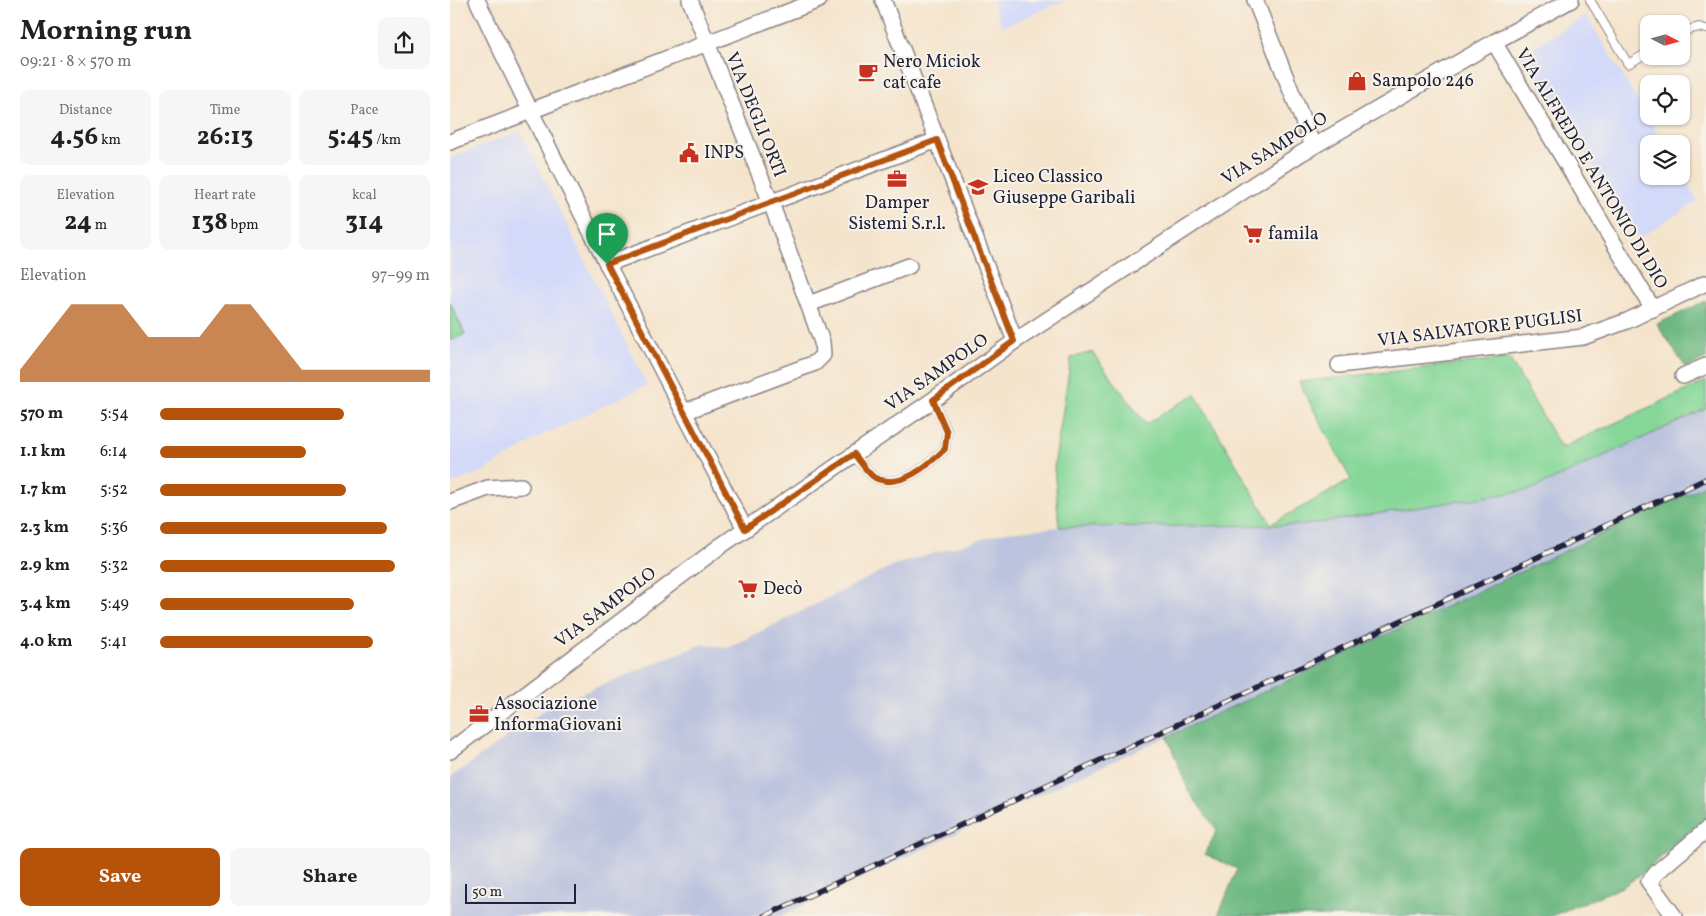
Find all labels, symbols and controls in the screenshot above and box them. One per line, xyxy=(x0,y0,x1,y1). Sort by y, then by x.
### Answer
text: Morning run xyxy=(20,12,192,51)
north arrow xyxy=(1640,15,1690,65)
map controls xyxy=(1640,15,1690,185)
button: share xyxy=(378,17,430,69)
street label: VIA ALFREDO E ANTONIO DI DIO xyxy=(1509,44,1673,294)
street label: VIA DEGLI ORTI xyxy=(719,49,791,181)
place label: Nero Miciok cat cafe xyxy=(883,50,981,96)
text: 09:21 · 8 × 570 m xyxy=(20,51,131,73)
cafe icon: Nero Miciok cat cafe xyxy=(857,61,879,83)
place label: Sampolo 246 xyxy=(1372,69,1474,94)
shop icon: Sampolo 246 xyxy=(1346,70,1368,92)
button: locate xyxy=(1640,75,1690,125)
text: Distance xyxy=(59,101,112,120)
text: Time xyxy=(210,101,240,120)
text: Pace xyxy=(350,101,378,120)
street label: VIA SAMPOLO xyxy=(1217,106,1333,192)
text: 4.56 xyxy=(50,120,98,155)
text: 26:13 xyxy=(197,120,253,155)
text: 5:45 xyxy=(327,120,373,155)
text: km xyxy=(98,131,121,150)
text: /km xyxy=(373,131,401,150)
button: layers xyxy=(1640,135,1690,185)
place label: INPS xyxy=(704,141,744,166)
public building icon: INPS xyxy=(678,142,700,164)
place label: Liceo Classico Giuseppe Garibali xyxy=(993,165,1135,211)
office icon: Damper Sistemi S.r.l. xyxy=(886,168,908,190)
school or university icon: Liceo Classico Giuseppe Garibali xyxy=(967,176,989,198)
text: Elevation xyxy=(57,186,115,205)
text: Heart rate xyxy=(194,186,256,205)
text: kcal xyxy=(352,186,377,205)
place label: Damper Sistemi S.r.l. xyxy=(848,191,946,237)
text: 24 xyxy=(64,205,92,240)
text: 138 xyxy=(191,205,228,240)
text: 314 xyxy=(345,205,383,240)
pin xyxy=(586,213,628,264)
text: m xyxy=(92,216,107,235)
text: bpm xyxy=(228,216,259,235)
icon: arrive xyxy=(593,220,621,248)
place label: famila xyxy=(1268,222,1319,247)
supermarket icon: famila xyxy=(1242,223,1264,245)
text: Elevation xyxy=(20,265,87,287)
text: 97–99 m xyxy=(371,265,430,287)
street label: VIA SALVATORE PUGLISI xyxy=(1376,304,1584,354)
street label: VIA SAMPOLO xyxy=(880,328,994,418)
text: 570 m xyxy=(20,403,63,425)
text: 5:54 xyxy=(100,403,129,425)
text: 1.1 km xyxy=(20,441,66,463)
text: 6:14 xyxy=(100,441,128,463)
text: 1.7 km xyxy=(20,479,67,501)
text: 5:52 xyxy=(100,479,128,501)
text: 2.3 km xyxy=(20,517,69,539)
text: 5:36 xyxy=(100,517,128,539)
text: 2.9 km xyxy=(20,555,70,577)
text: 5:32 xyxy=(100,555,128,577)
street label: VIA SAMPOLO xyxy=(550,562,662,654)
place label: Decò xyxy=(763,577,802,602)
supermarket icon: Decò xyxy=(737,578,759,600)
text: 3.4 km xyxy=(20,593,71,615)
text: 5:49 xyxy=(100,593,129,615)
text: 4.0 km xyxy=(20,631,72,653)
text: 5:41 xyxy=(100,631,127,653)
place label: Associazione InformaGiovani xyxy=(494,692,622,738)
office icon: Associazione InformaGiovani xyxy=(468,703,490,725)
button: Save xyxy=(20,848,220,906)
button: Share xyxy=(230,848,430,906)
scale bar xyxy=(465,881,576,904)
text: 50 m xyxy=(472,883,502,902)

